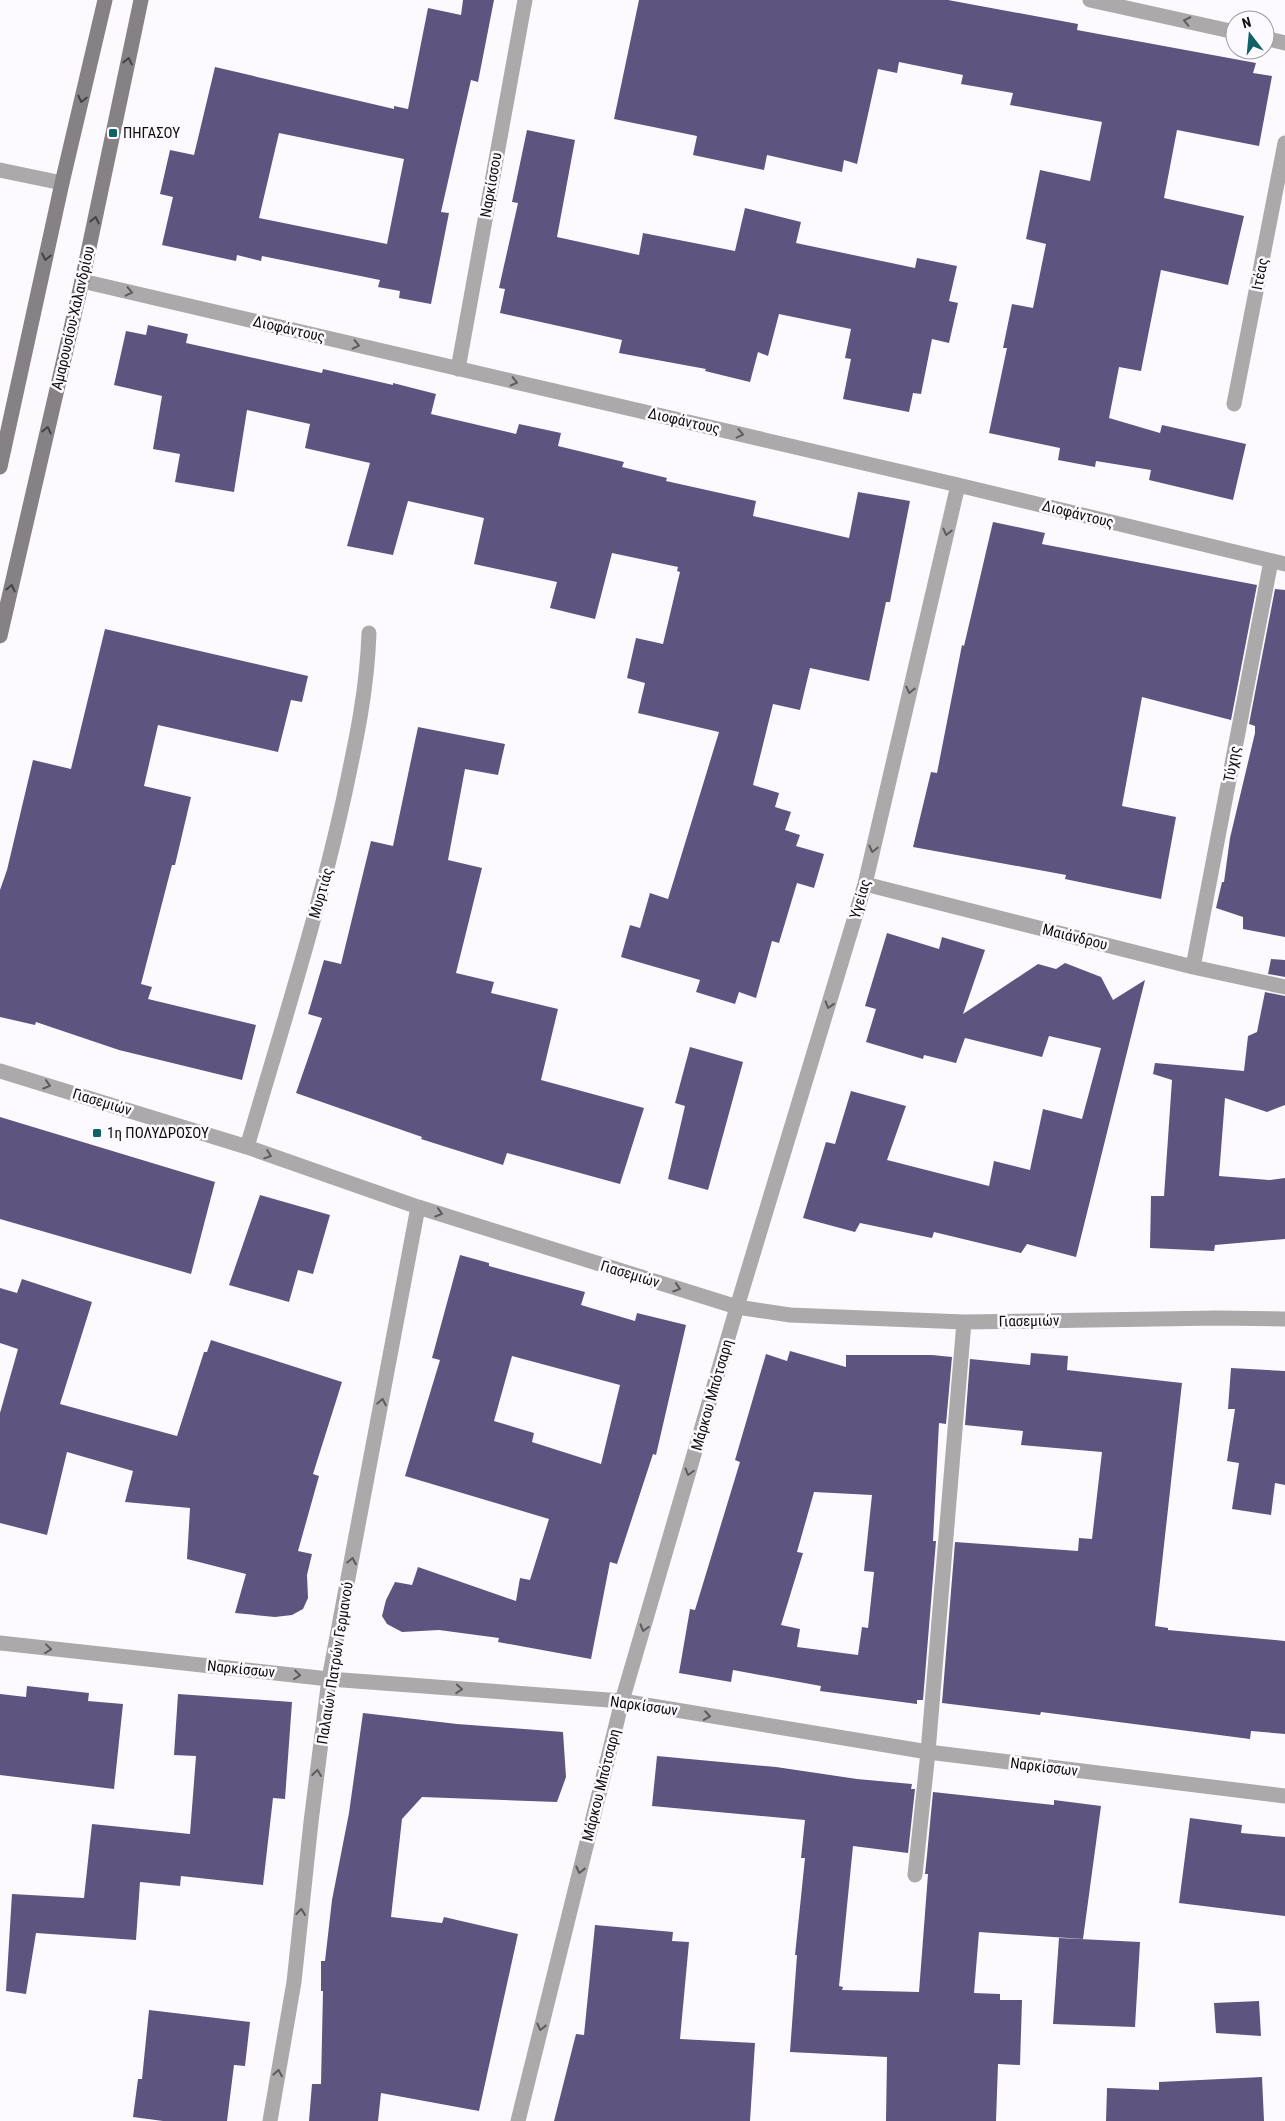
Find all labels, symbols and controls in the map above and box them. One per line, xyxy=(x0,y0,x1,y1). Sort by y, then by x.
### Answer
north arrow xyxy=(1225,10,1275,60)
text: N xyxy=(1240,14,1253,31)
one-way arrow xyxy=(1183,16,1192,27)
one-way arrow xyxy=(122,57,133,66)
one-way arrow xyxy=(77,94,88,103)
place label: ΠΗΓΑΣΟΥ xyxy=(123,124,180,142)
marker: ΠΗΓΑΣΟΥ xyxy=(107,127,119,139)
street label: Ναρκίσσου xyxy=(476,151,506,219)
one-way arrow xyxy=(89,216,99,225)
street label: Αμαρουσίου-Χαλανδρίου xyxy=(48,244,98,392)
one-way arrow xyxy=(41,252,52,261)
street label: Ιτέας xyxy=(1248,256,1272,292)
one-way arrow xyxy=(125,286,134,297)
street label: Διοφάντους xyxy=(251,312,327,346)
one-way arrow xyxy=(351,339,360,350)
one-way arrow xyxy=(509,376,518,387)
street label: Διοφάντους xyxy=(646,404,722,438)
one-way arrow xyxy=(41,426,52,435)
one-way arrow xyxy=(736,428,745,439)
street label: Διοφάντους xyxy=(1040,496,1116,532)
one-way arrow xyxy=(942,528,953,537)
one-way arrow xyxy=(5,584,16,593)
one-way arrow xyxy=(905,686,916,695)
street label: Τύχης xyxy=(1220,744,1244,784)
one-way arrow xyxy=(868,844,879,853)
street label: Μυρτιάς xyxy=(305,866,337,920)
street label: Υγείας xyxy=(846,877,874,921)
street label: Μαιάνδρου xyxy=(1041,920,1109,954)
one-way arrow xyxy=(824,1000,834,1008)
one-way arrow xyxy=(42,1079,50,1089)
street label: Γιασεμιών xyxy=(70,1085,134,1120)
place label: 1η ΠΟΛΥΔΡΟΣΟΥ xyxy=(107,1124,209,1142)
marker: 1η ΠΟΛΥΔΡΟΣΟΥ xyxy=(91,1127,103,1139)
one-way arrow xyxy=(264,1149,272,1159)
one-way arrow xyxy=(434,1208,442,1218)
street label: Γιασεμιών xyxy=(598,1257,662,1292)
one-way arrow xyxy=(672,1283,681,1293)
street label: Γιασεμιών xyxy=(998,1311,1060,1331)
street label: Μάρκου Μπότσαρη xyxy=(688,1337,736,1453)
one-way arrow xyxy=(377,1397,387,1406)
one-way arrow xyxy=(685,1467,695,1475)
one-way arrow xyxy=(346,1557,356,1566)
street label: Παλαιών Πατρών Γερμανού xyxy=(313,1580,357,1746)
one-way arrow xyxy=(639,1623,649,1631)
one-way arrow xyxy=(45,1643,53,1654)
street label: Ναρκίσσων xyxy=(206,1656,276,1682)
one-way arrow xyxy=(293,1670,301,1681)
one-way arrow xyxy=(455,1683,463,1694)
street label: Ναρκίσσων xyxy=(609,1692,680,1720)
one-way arrow xyxy=(703,1710,712,1720)
street label: Μάρκου Μπότσαρη xyxy=(578,1727,624,1843)
street label: Ναρκίσσων xyxy=(1009,1754,1079,1780)
one-way arrow xyxy=(311,1769,322,1777)
one-way arrow xyxy=(575,1865,586,1874)
one-way arrow xyxy=(296,1908,307,1916)
one-way arrow xyxy=(536,2023,547,2032)
one-way arrow xyxy=(273,2069,283,2077)

